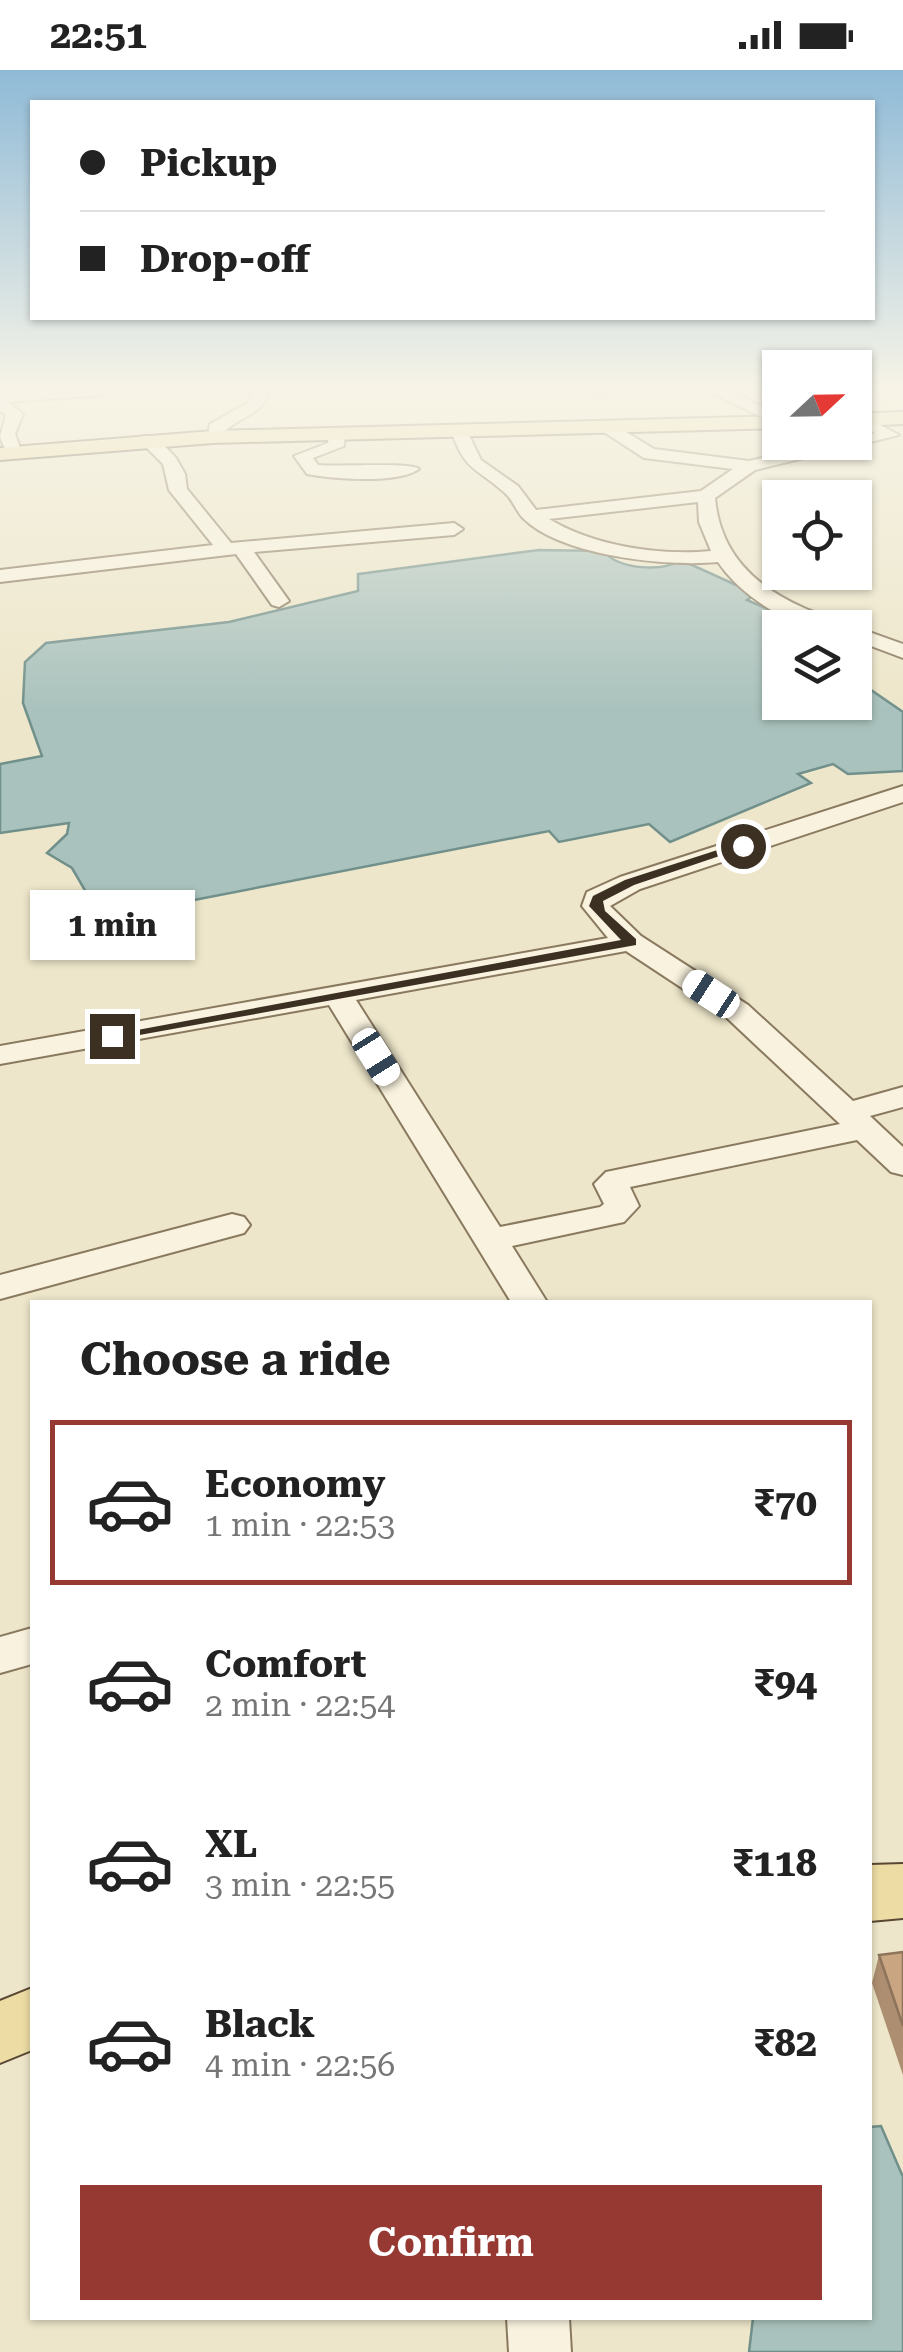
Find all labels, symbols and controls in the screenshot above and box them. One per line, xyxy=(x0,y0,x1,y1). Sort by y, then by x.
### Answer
text: 22:51 xyxy=(50,13,147,57)
text: Pickup xyxy=(140,141,277,185)
text: Drop-off xyxy=(140,237,310,281)
north arrow xyxy=(762,350,872,460)
map controls xyxy=(762,350,872,720)
button: locate xyxy=(762,480,872,590)
button: layers xyxy=(762,610,872,720)
route start xyxy=(721,824,766,869)
callout: 1 min xyxy=(29,891,194,961)
text: 1 min xyxy=(68,906,157,944)
car xyxy=(678,965,744,1023)
route end xyxy=(90,1014,135,1059)
car xyxy=(347,1024,405,1090)
text: Choose a ride xyxy=(80,1333,391,1386)
icon: car xyxy=(85,1458,175,1548)
text: Economy xyxy=(205,1462,385,1506)
text: ₹70 xyxy=(753,1481,817,1525)
text: 1 min · 22:53 xyxy=(205,1506,395,1544)
icon: car xyxy=(85,1638,175,1728)
text: Comfort xyxy=(205,1642,366,1686)
text: ₹94 xyxy=(753,1661,817,1705)
text: 2 min · 22:54 xyxy=(205,1686,395,1724)
icon: car xyxy=(85,1818,175,1908)
text: XL xyxy=(205,1822,257,1866)
text: ₹118 xyxy=(732,1841,817,1885)
text: 3 min · 22:55 xyxy=(205,1866,395,1904)
icon: car xyxy=(85,1998,175,2088)
text: Black xyxy=(205,2002,315,2046)
text: ₹82 xyxy=(753,2021,817,2065)
text: 4 min · 22:56 xyxy=(205,2046,395,2084)
button: Confirm xyxy=(80,2185,822,2300)

